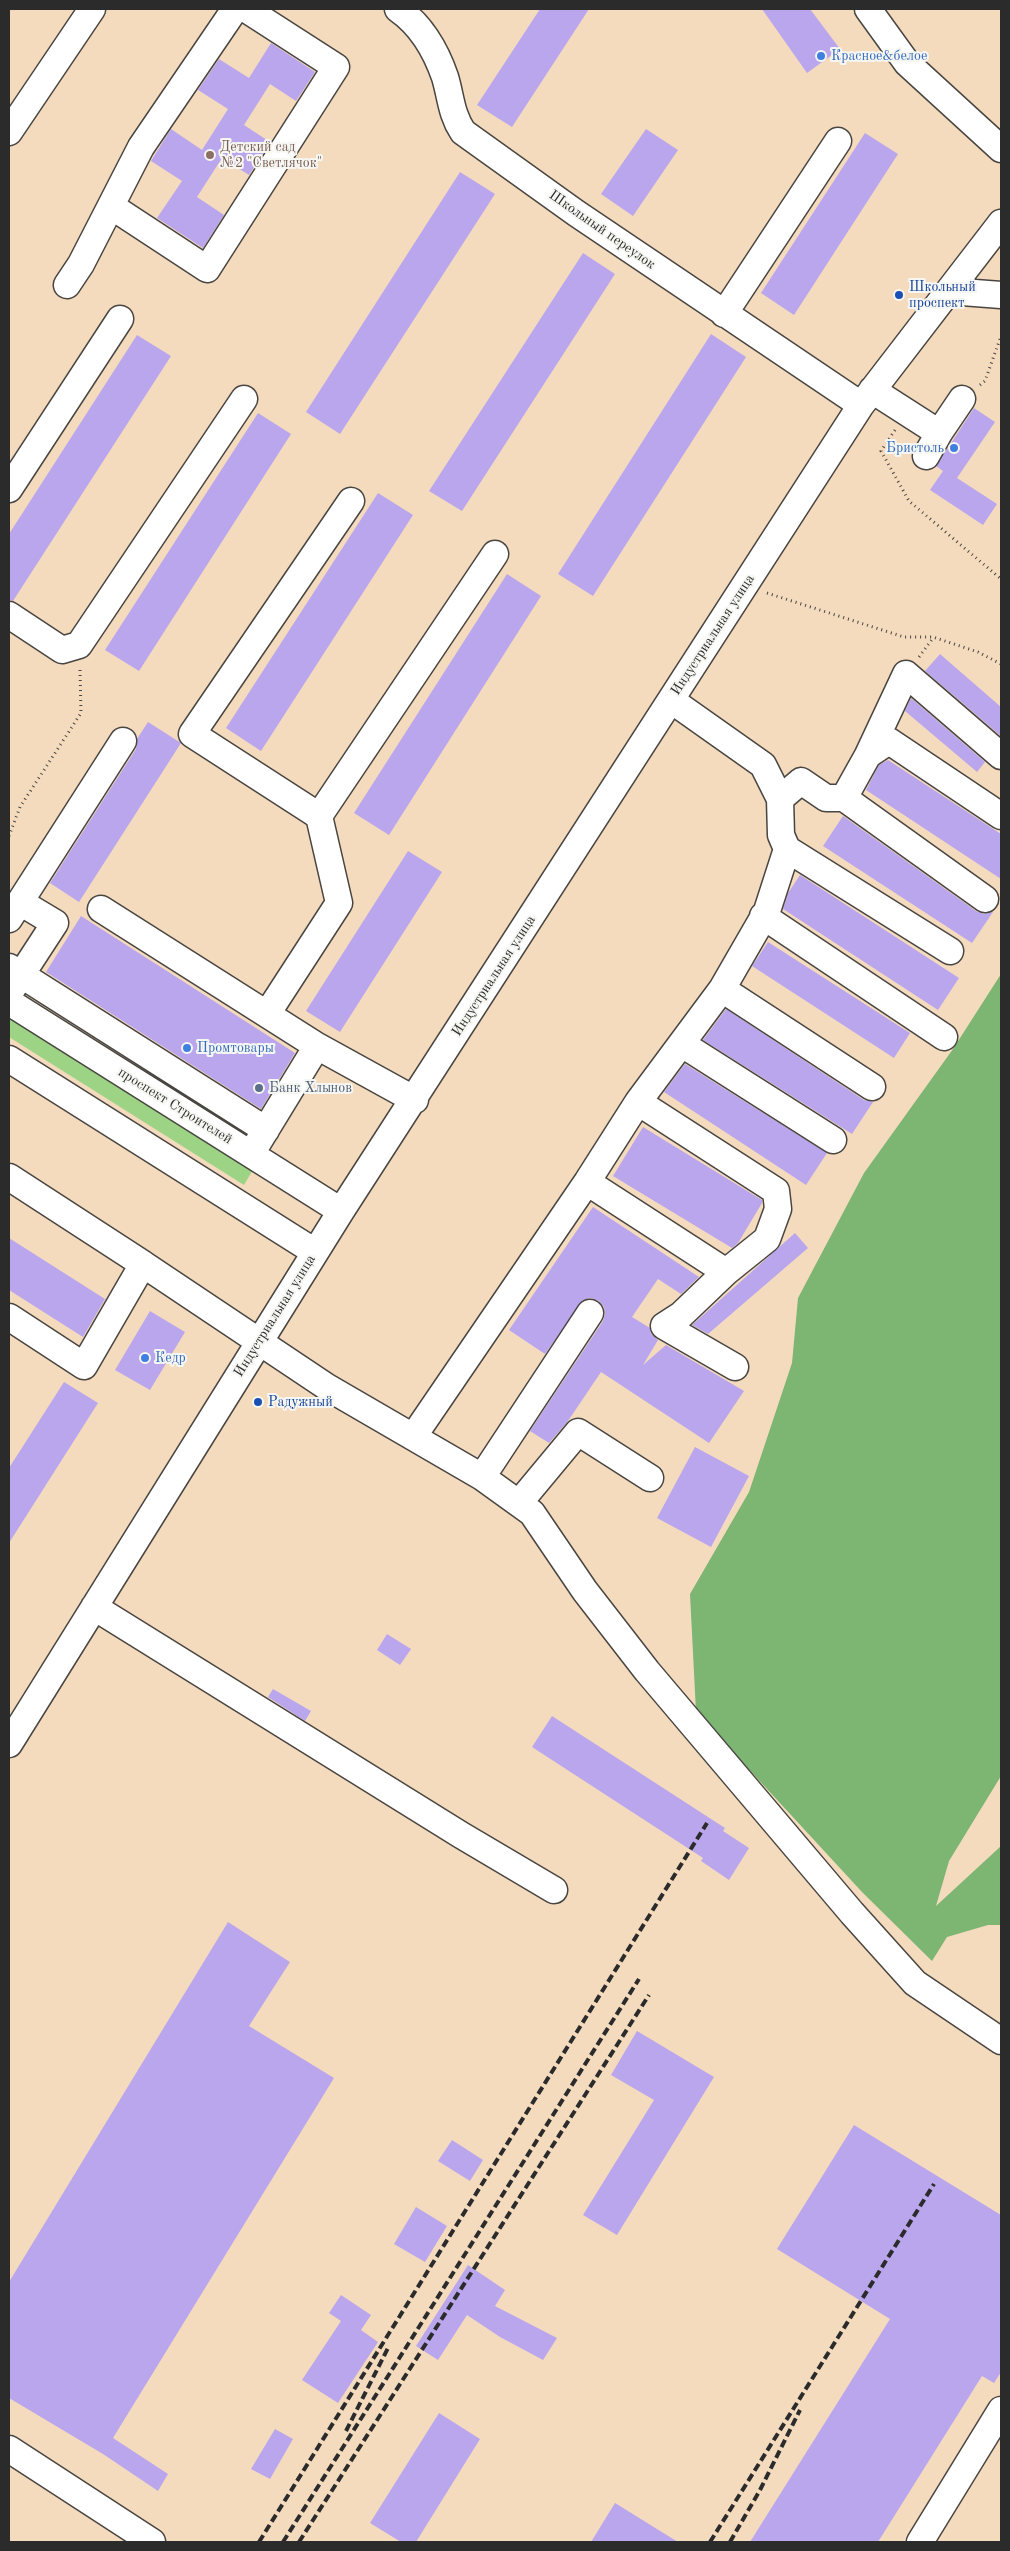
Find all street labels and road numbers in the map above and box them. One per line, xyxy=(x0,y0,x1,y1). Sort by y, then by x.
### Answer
street label: Школьный переулок xyxy=(546,187,658,273)
street label: Индустриальная улица xyxy=(668,571,758,699)
street label: Индустриальная улица xyxy=(449,912,539,1040)
street label: проспект Строителей xyxy=(115,1064,235,1148)
street label: Индустриальная улица xyxy=(231,1252,319,1380)

